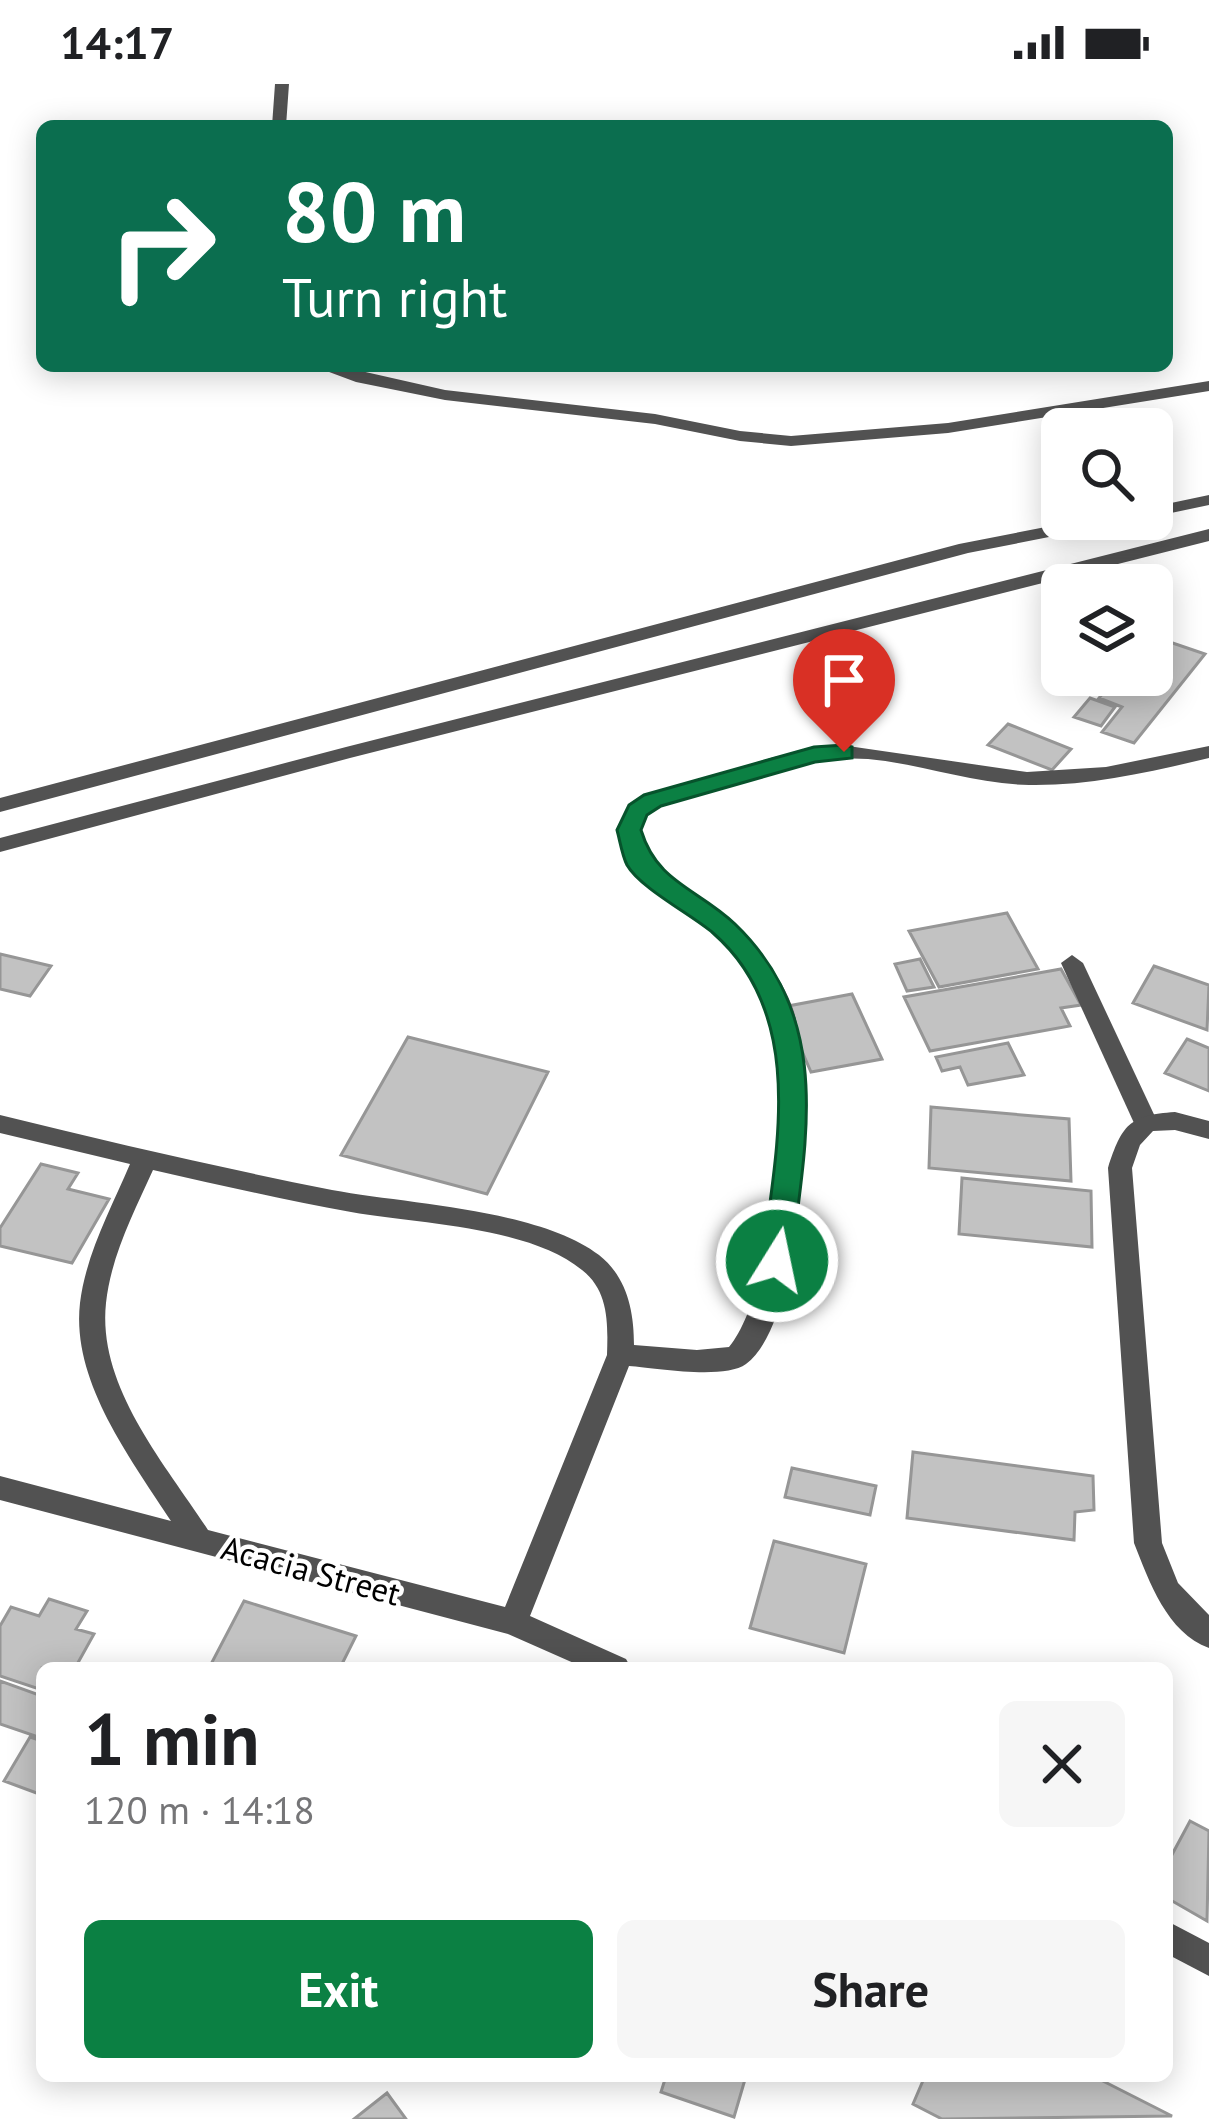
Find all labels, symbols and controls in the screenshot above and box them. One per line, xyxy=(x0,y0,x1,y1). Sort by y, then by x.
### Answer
text: 14:17 xyxy=(60,13,174,71)
text: 80 m xyxy=(282,156,466,265)
icon: right xyxy=(84,168,240,324)
text: Turn right xyxy=(282,262,507,332)
map controls xyxy=(1041,408,1173,696)
button: search xyxy=(1041,408,1173,540)
button: layers xyxy=(1041,564,1173,696)
pin xyxy=(793,629,895,752)
icon: arrive xyxy=(811,647,877,713)
position arrow xyxy=(714,1198,840,1324)
street label: Acacia Street xyxy=(217,1526,405,1614)
text: 1 min xyxy=(84,1692,260,1785)
button: close xyxy=(999,1701,1125,1827)
text: 120 m · 14:18 xyxy=(84,1784,315,1835)
button: Exit xyxy=(84,1920,593,2058)
button: Share xyxy=(617,1920,1125,2058)

